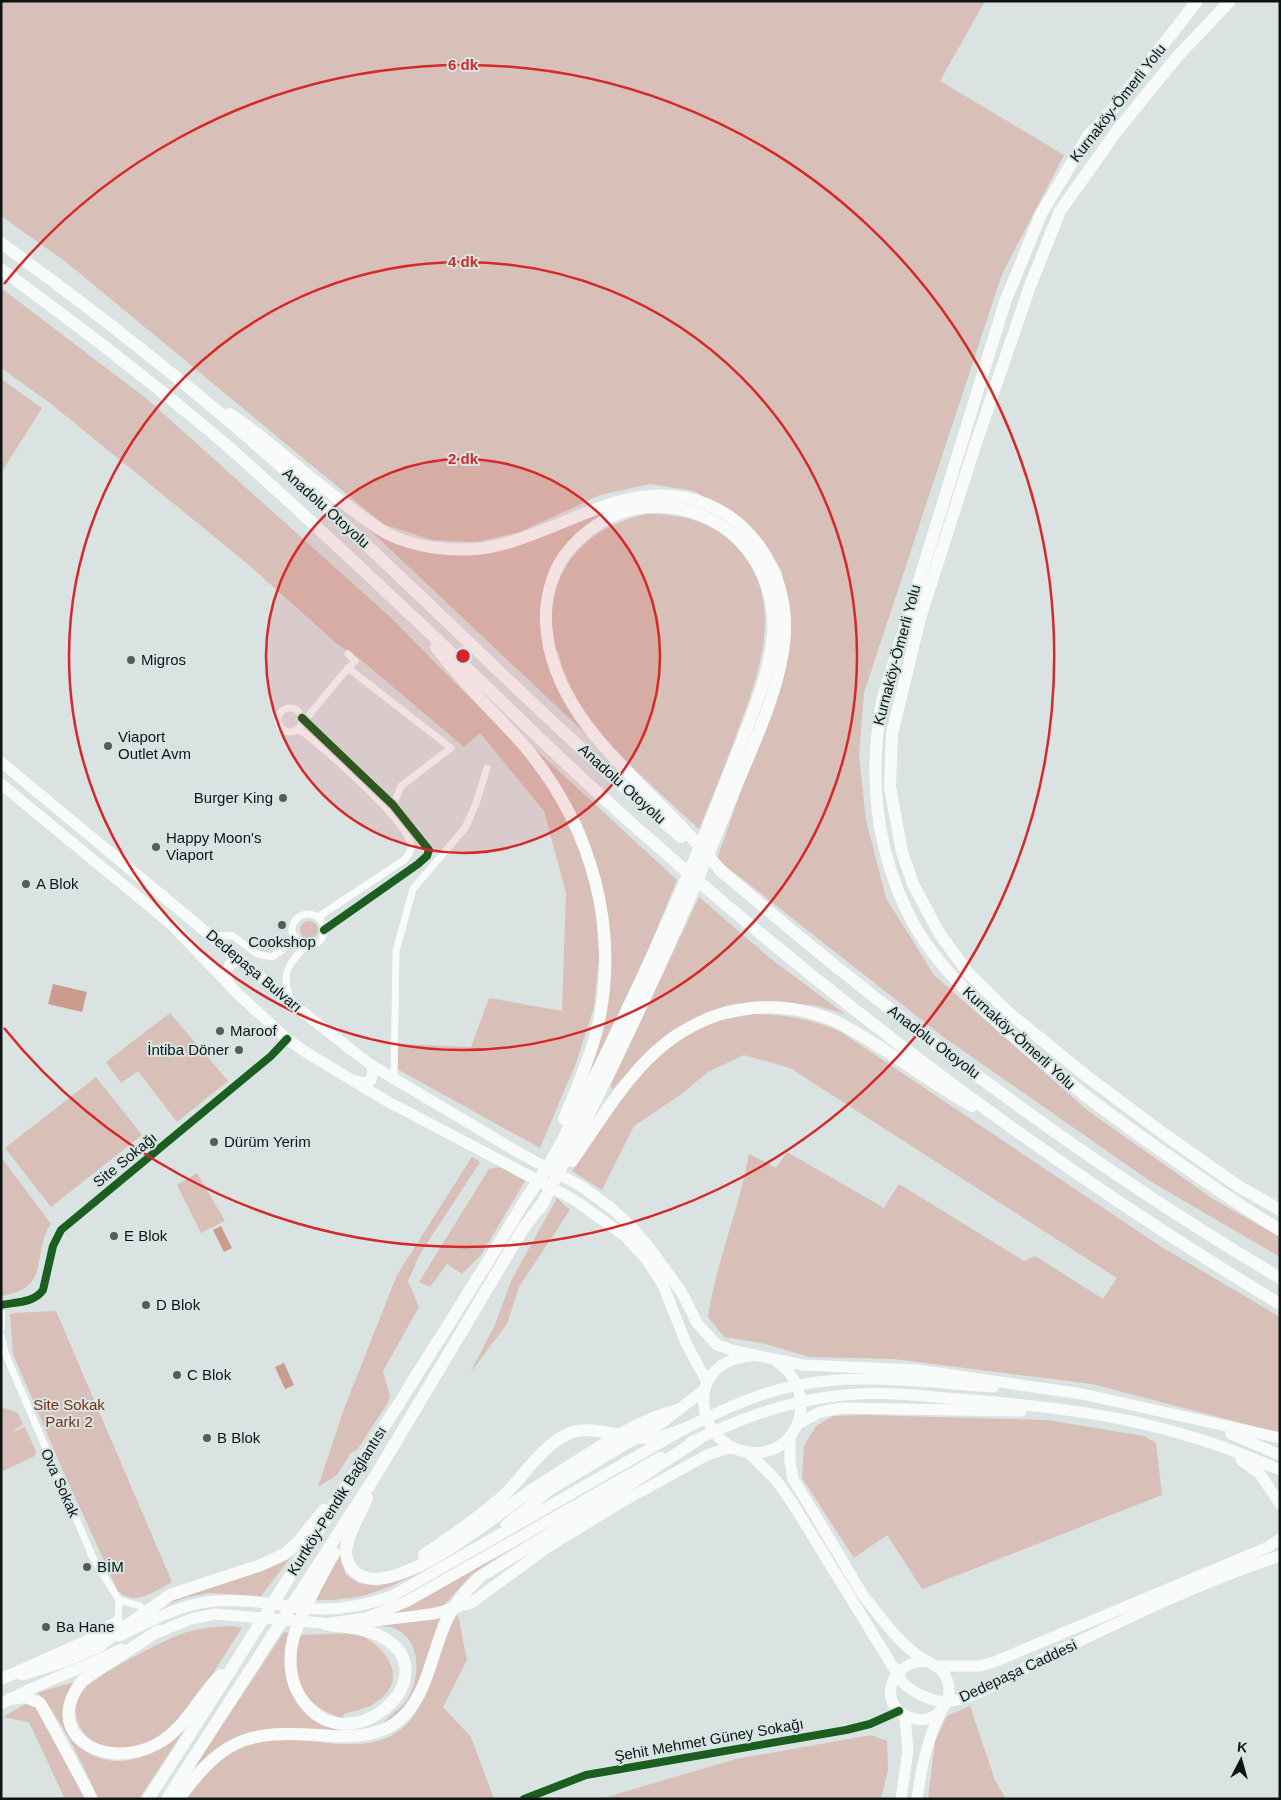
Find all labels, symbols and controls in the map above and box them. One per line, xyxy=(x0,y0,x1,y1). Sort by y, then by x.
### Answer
street label: Kurnaköy-Ömerli Yolu xyxy=(1066,40,1169,165)
text: 6 dk xyxy=(448,56,479,73)
text: 4 dk xyxy=(448,253,479,270)
text: 2 dk xyxy=(448,450,479,467)
street label: Anadolu Otoyolu xyxy=(279,464,373,551)
street label: Kurnaköy-Ömerli Yolu xyxy=(870,583,924,727)
centre of rings xyxy=(454,647,472,665)
place label: Migros xyxy=(141,651,186,668)
marker: Migros xyxy=(125,654,137,666)
place label: Viaport Outlet Avm xyxy=(118,728,191,762)
marker: Viaport Outlet Avm xyxy=(102,740,114,752)
street label: Anadolu Otoyolu xyxy=(575,740,669,827)
place label: Burger King xyxy=(194,789,273,806)
marker: Burger King xyxy=(277,792,289,804)
place label: Happy Moon's Viaport xyxy=(166,829,261,863)
marker: Happy Moon's Viaport xyxy=(150,841,162,853)
place label: A Blok xyxy=(36,875,79,892)
marker: A Blok xyxy=(20,878,32,890)
marker: Cookshop xyxy=(276,919,288,931)
street label: Dedepaşa Bulvarı xyxy=(203,926,305,1015)
place label: Cookshop xyxy=(248,933,316,950)
street label: Kurnaköy-Ömerli Yolu xyxy=(960,983,1079,1092)
street label: Anadolu Otoyolu xyxy=(885,1001,984,1082)
place label: Maroof xyxy=(230,1022,278,1039)
marker: Maroof xyxy=(214,1025,226,1037)
place label: İntiba Döner xyxy=(147,1041,229,1058)
marker: İntiba Döner xyxy=(233,1044,245,1056)
street label: Site Sokağı xyxy=(90,1129,160,1190)
place label: Dürüm Yerim xyxy=(224,1133,311,1150)
marker: Dürüm Yerim xyxy=(208,1136,220,1148)
place label: E Blok xyxy=(124,1227,168,1244)
marker: E Blok xyxy=(108,1230,120,1242)
place label: D Blok xyxy=(156,1296,201,1313)
marker: D Blok xyxy=(140,1299,152,1311)
place label: C Blok xyxy=(187,1366,232,1383)
marker: C Blok xyxy=(171,1369,183,1381)
park label: Site Sokak Parkı 2 xyxy=(33,1396,105,1430)
street label: Kurtköy-Pendik Bağlantısı xyxy=(284,1423,390,1578)
place label: B Blok xyxy=(217,1429,261,1446)
marker: B Blok xyxy=(201,1432,213,1444)
street label: Ova Sokak xyxy=(38,1446,83,1520)
place label: BİM xyxy=(97,1558,124,1575)
marker: BİM xyxy=(81,1561,93,1573)
place label: Ba Hane xyxy=(56,1618,114,1635)
marker: Ba Hane xyxy=(40,1621,52,1633)
street label: Dedepaşa Caddesi xyxy=(956,1636,1079,1705)
street label: Şehit Mehmet Güney Sokağı xyxy=(613,1714,805,1765)
north arrow xyxy=(1216,1735,1266,1785)
text: K xyxy=(1236,1739,1248,1756)

